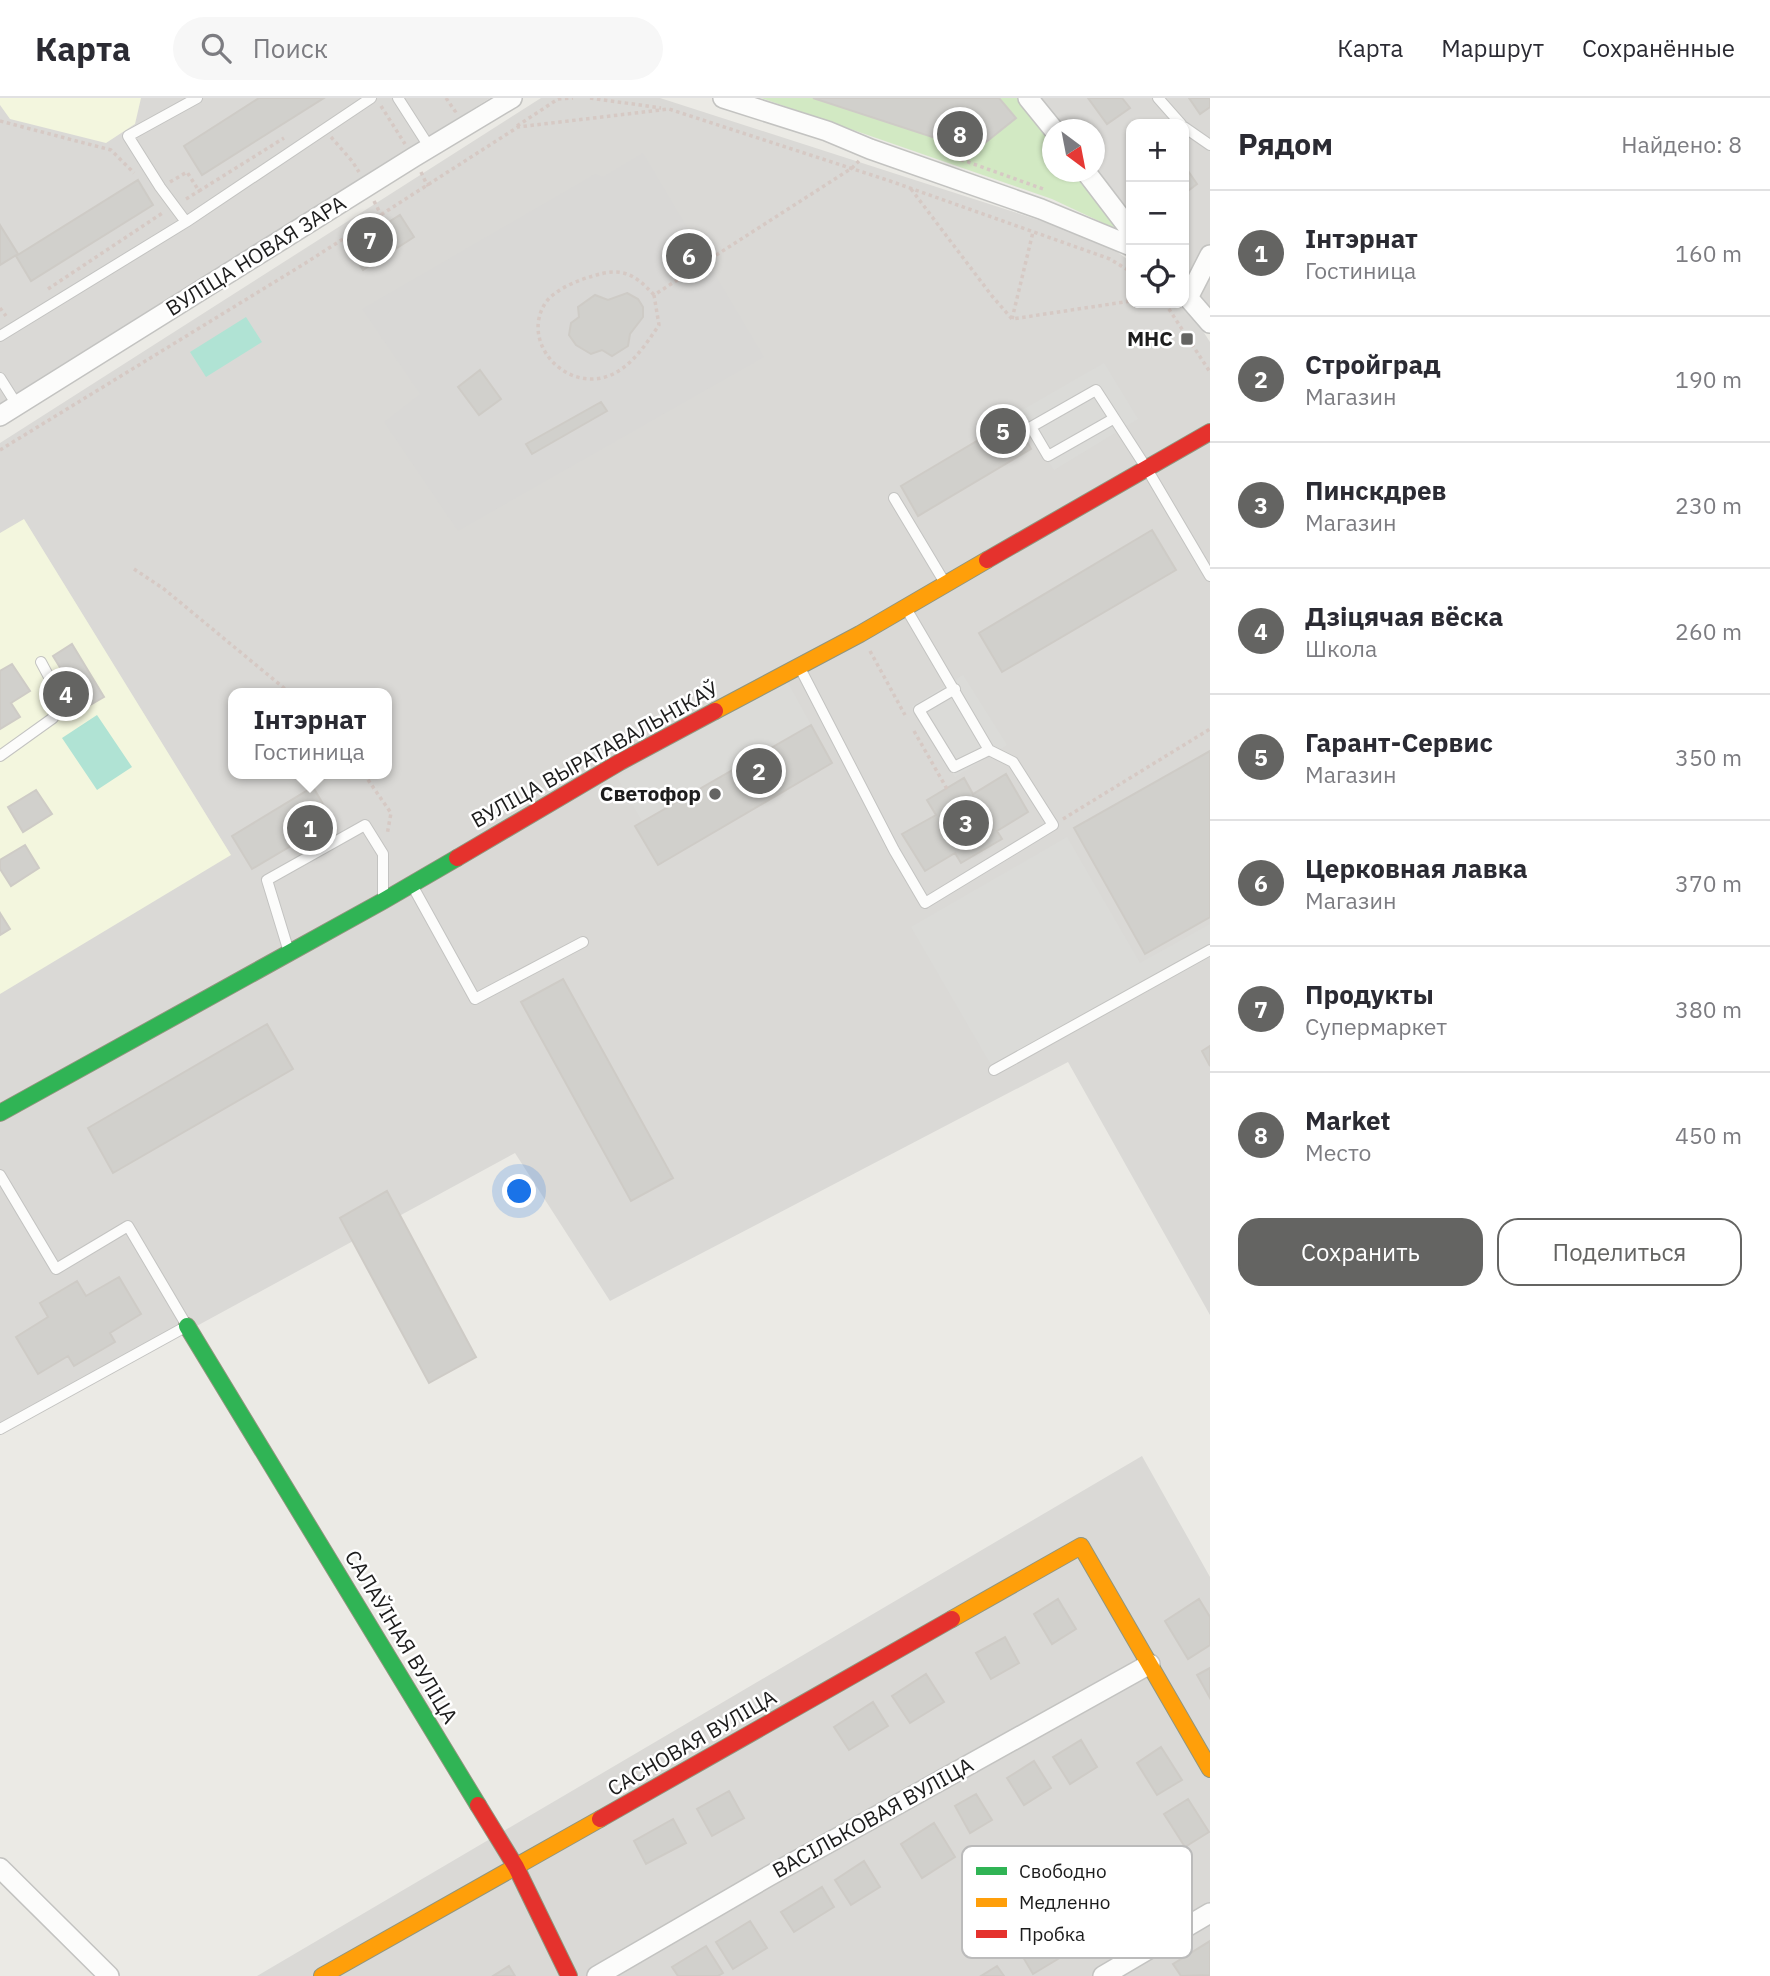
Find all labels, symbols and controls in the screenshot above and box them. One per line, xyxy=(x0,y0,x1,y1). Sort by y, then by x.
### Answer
search box xyxy=(173,17,663,80)
text: Карта xyxy=(35,27,131,70)
icon: search xyxy=(197,29,235,67)
text: Поиск xyxy=(253,31,328,65)
text: Карта xyxy=(1337,32,1403,64)
text: Маршрут xyxy=(1441,32,1544,64)
text: Сохранённые xyxy=(1582,32,1735,64)
pin: 8 xyxy=(937,108,983,160)
north arrow xyxy=(1042,119,1105,182)
map controls xyxy=(1126,119,1189,308)
button: + xyxy=(1126,119,1189,182)
text: Рядом xyxy=(1238,124,1333,163)
text: Найдено: 8 xyxy=(1621,129,1742,159)
button: − xyxy=(1126,182,1189,245)
street label: ВУЛІЦА НОВАЯ ЗАРА xyxy=(160,188,351,322)
pin: 7 xyxy=(347,214,393,266)
text: Інтэрнат xyxy=(1305,221,1418,255)
pin: 6 xyxy=(666,230,712,282)
text: 1 xyxy=(1254,238,1268,268)
text: 160 m xyxy=(1675,238,1742,268)
button: locate xyxy=(1126,245,1189,308)
text: Гостиница xyxy=(1305,255,1416,285)
place label: МНС xyxy=(1127,324,1173,352)
marker: МНС xyxy=(1179,331,1195,347)
text: Стройград xyxy=(1305,347,1441,381)
text: 2 xyxy=(1254,364,1268,394)
text: 190 m xyxy=(1675,364,1742,394)
text: Магазин xyxy=(1305,381,1396,411)
pin: 5 xyxy=(980,405,1026,457)
text: Пинскдрев xyxy=(1305,473,1447,507)
text: 3 xyxy=(1254,490,1268,520)
text: 230 m xyxy=(1675,490,1742,520)
text: Магазин xyxy=(1305,507,1396,537)
text: Дзіцячая вёска xyxy=(1305,599,1503,633)
text: 4 xyxy=(1254,616,1268,646)
text: 260 m xyxy=(1675,616,1742,646)
text: Школа xyxy=(1305,633,1377,663)
pin: 4 xyxy=(43,668,89,720)
street label: ВУЛІЦА ВЫРАТАВАЛЬНІКАЎ xyxy=(466,674,724,834)
popup xyxy=(228,688,392,779)
text: Інтэрнат xyxy=(254,702,366,736)
text: Гарант-Сервис xyxy=(1305,725,1493,759)
text: Гостиница xyxy=(254,736,365,766)
text: 5 xyxy=(1254,742,1268,772)
text: 350 m xyxy=(1675,742,1742,772)
pin: 2 xyxy=(736,745,782,797)
text: Магазин xyxy=(1305,759,1396,789)
place label: Светофор xyxy=(600,779,701,807)
marker: Светофор xyxy=(707,786,723,802)
pin: 3 xyxy=(943,797,989,849)
pin: 1 xyxy=(287,802,333,854)
text: Церковная лавка xyxy=(1305,851,1528,885)
text: 6 xyxy=(1254,868,1268,898)
text: 370 m xyxy=(1675,868,1742,898)
text: Магазин xyxy=(1305,885,1396,915)
text: Продукты xyxy=(1305,977,1434,1011)
text: 7 xyxy=(1254,994,1268,1024)
text: 380 m xyxy=(1675,994,1742,1024)
text: Супермаркет xyxy=(1305,1011,1447,1041)
text: Market xyxy=(1305,1103,1390,1137)
text: 8 xyxy=(1254,1120,1268,1150)
text: 450 m xyxy=(1675,1120,1742,1150)
text: Место xyxy=(1305,1137,1371,1167)
your location xyxy=(502,1174,536,1208)
button: Сохранить xyxy=(1238,1218,1483,1286)
button: Поделиться xyxy=(1497,1218,1742,1286)
street label: САЛАЎІНАЯ ВУЛІЦА xyxy=(339,1545,465,1728)
street label: САСНОВАЯ ВУЛІЦА xyxy=(602,1682,781,1802)
street label: ВАСІЛЬКОВАЯ ВУЛІЦА xyxy=(767,1750,978,1884)
legend xyxy=(962,1846,1192,1958)
text: Свободно xyxy=(1019,1859,1107,1883)
text: Медленно xyxy=(1019,1890,1110,1914)
text: Пробка xyxy=(1019,1922,1085,1946)

